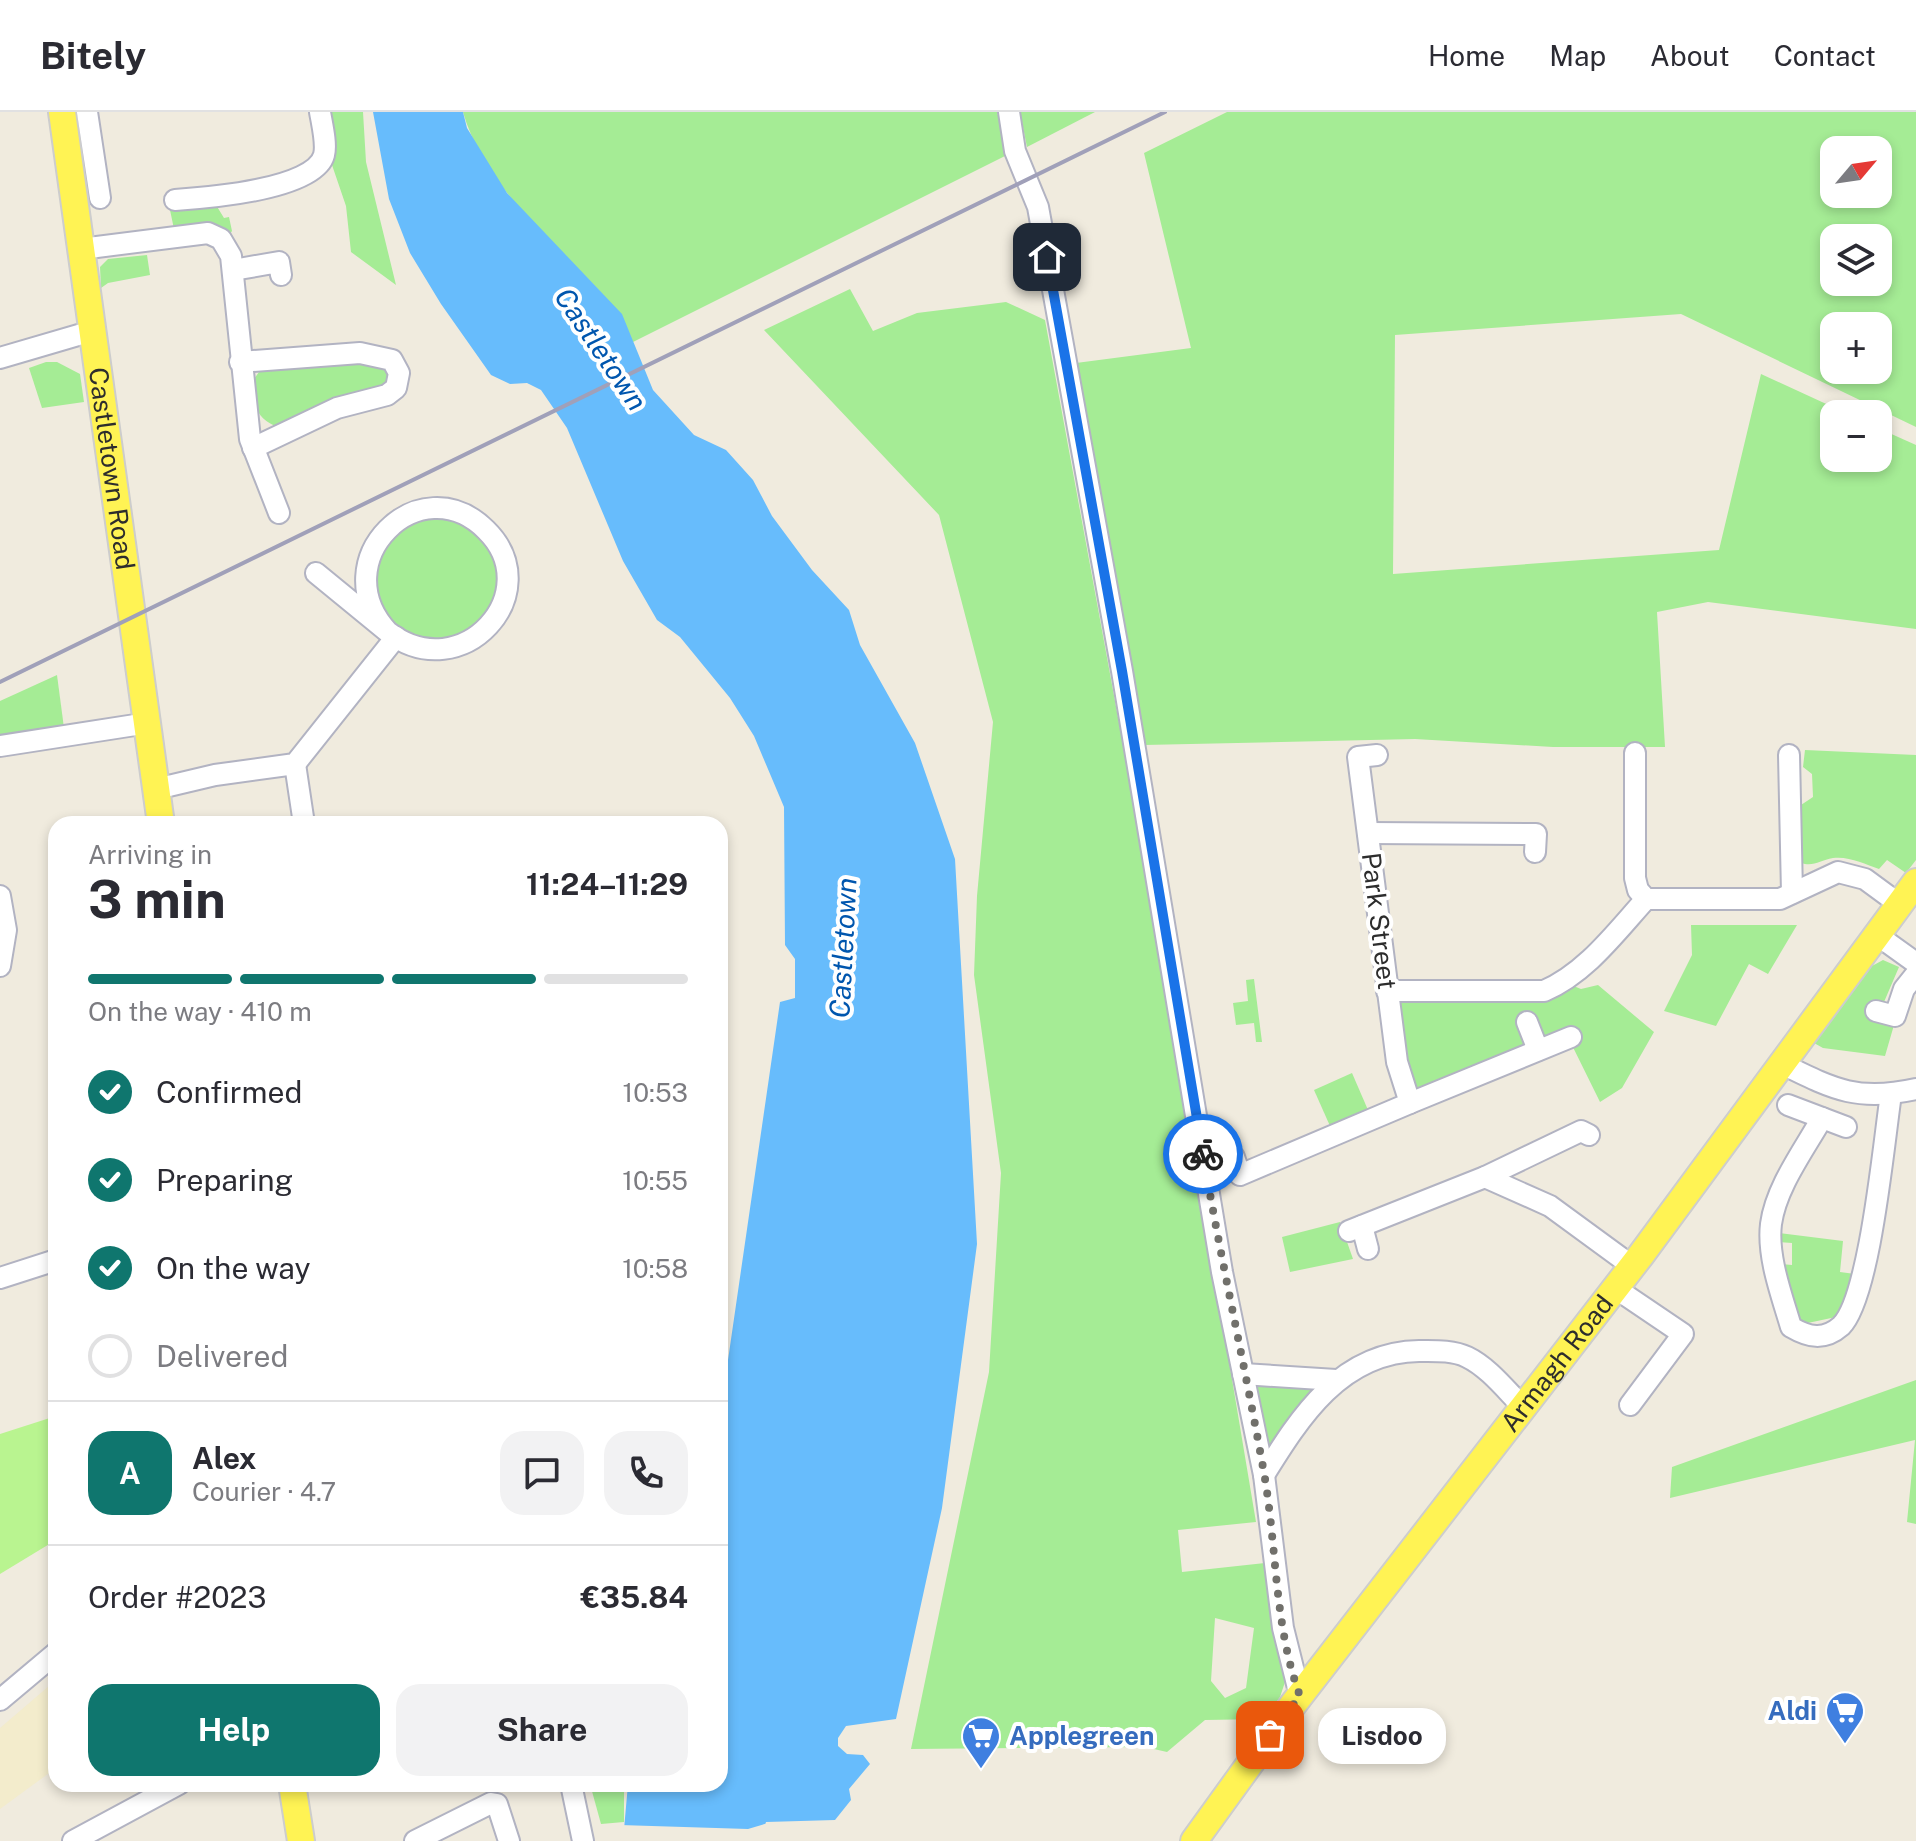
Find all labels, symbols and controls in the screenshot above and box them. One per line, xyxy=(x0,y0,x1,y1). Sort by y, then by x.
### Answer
text: Bitely xyxy=(40,33,146,78)
text: Home xyxy=(1428,39,1505,72)
text: Map xyxy=(1549,39,1606,72)
text: About xyxy=(1650,39,1730,72)
text: Contact xyxy=(1774,39,1876,72)
north arrow xyxy=(1820,136,1892,208)
map controls xyxy=(1820,136,1892,472)
pin xyxy=(1013,223,1081,291)
button: layers xyxy=(1820,224,1892,296)
icon: home xyxy=(1025,235,1069,279)
water label: Castletown xyxy=(548,281,654,416)
button: + xyxy=(1820,312,1892,384)
street label: Castletown Road xyxy=(83,365,141,572)
button: − xyxy=(1820,400,1892,472)
text: Arriving in xyxy=(88,839,212,870)
street label: Park Street xyxy=(1356,851,1403,991)
text: 11:24–11:29 xyxy=(526,866,688,902)
text: 3 min xyxy=(88,869,226,930)
water label: Castletown xyxy=(822,877,863,1019)
text: On the way · 410 m xyxy=(88,996,312,1027)
icon: check xyxy=(88,1070,132,1114)
text: Confirmed xyxy=(156,1074,302,1110)
text: 10:53 xyxy=(623,1077,688,1108)
courier xyxy=(1163,1114,1243,1194)
icon: bike xyxy=(1181,1132,1225,1176)
icon: check xyxy=(88,1158,132,1202)
text: Preparing xyxy=(156,1162,293,1198)
text: 10:55 xyxy=(622,1165,688,1196)
icon: check xyxy=(88,1246,132,1290)
text: On the way xyxy=(156,1250,310,1286)
text: 10:58 xyxy=(622,1253,688,1284)
street label: Armagh Road xyxy=(1494,1289,1619,1438)
text: Delivered xyxy=(156,1338,288,1374)
button: chat xyxy=(500,1431,584,1515)
button: phone xyxy=(604,1431,688,1515)
text: Alex xyxy=(192,1440,256,1476)
text: A xyxy=(119,1455,141,1491)
text: Courier · 4.7 xyxy=(192,1476,336,1507)
text: Order #2023 xyxy=(88,1579,266,1615)
text: €35.84 xyxy=(580,1579,688,1615)
button: Help xyxy=(88,1684,380,1776)
button: Share xyxy=(396,1684,688,1776)
supermarket icon: Aldi xyxy=(1824,1690,1866,1745)
place label: Aldi xyxy=(1768,1695,1817,1726)
pin xyxy=(1236,1701,1304,1769)
callout: Lisdoo xyxy=(1318,1707,1446,1763)
icon: bag xyxy=(1248,1713,1292,1757)
supermarket icon: Applegreen xyxy=(960,1715,1002,1770)
place label: Applegreen xyxy=(1009,1720,1154,1751)
text: Lisdoo xyxy=(1341,1720,1423,1751)

